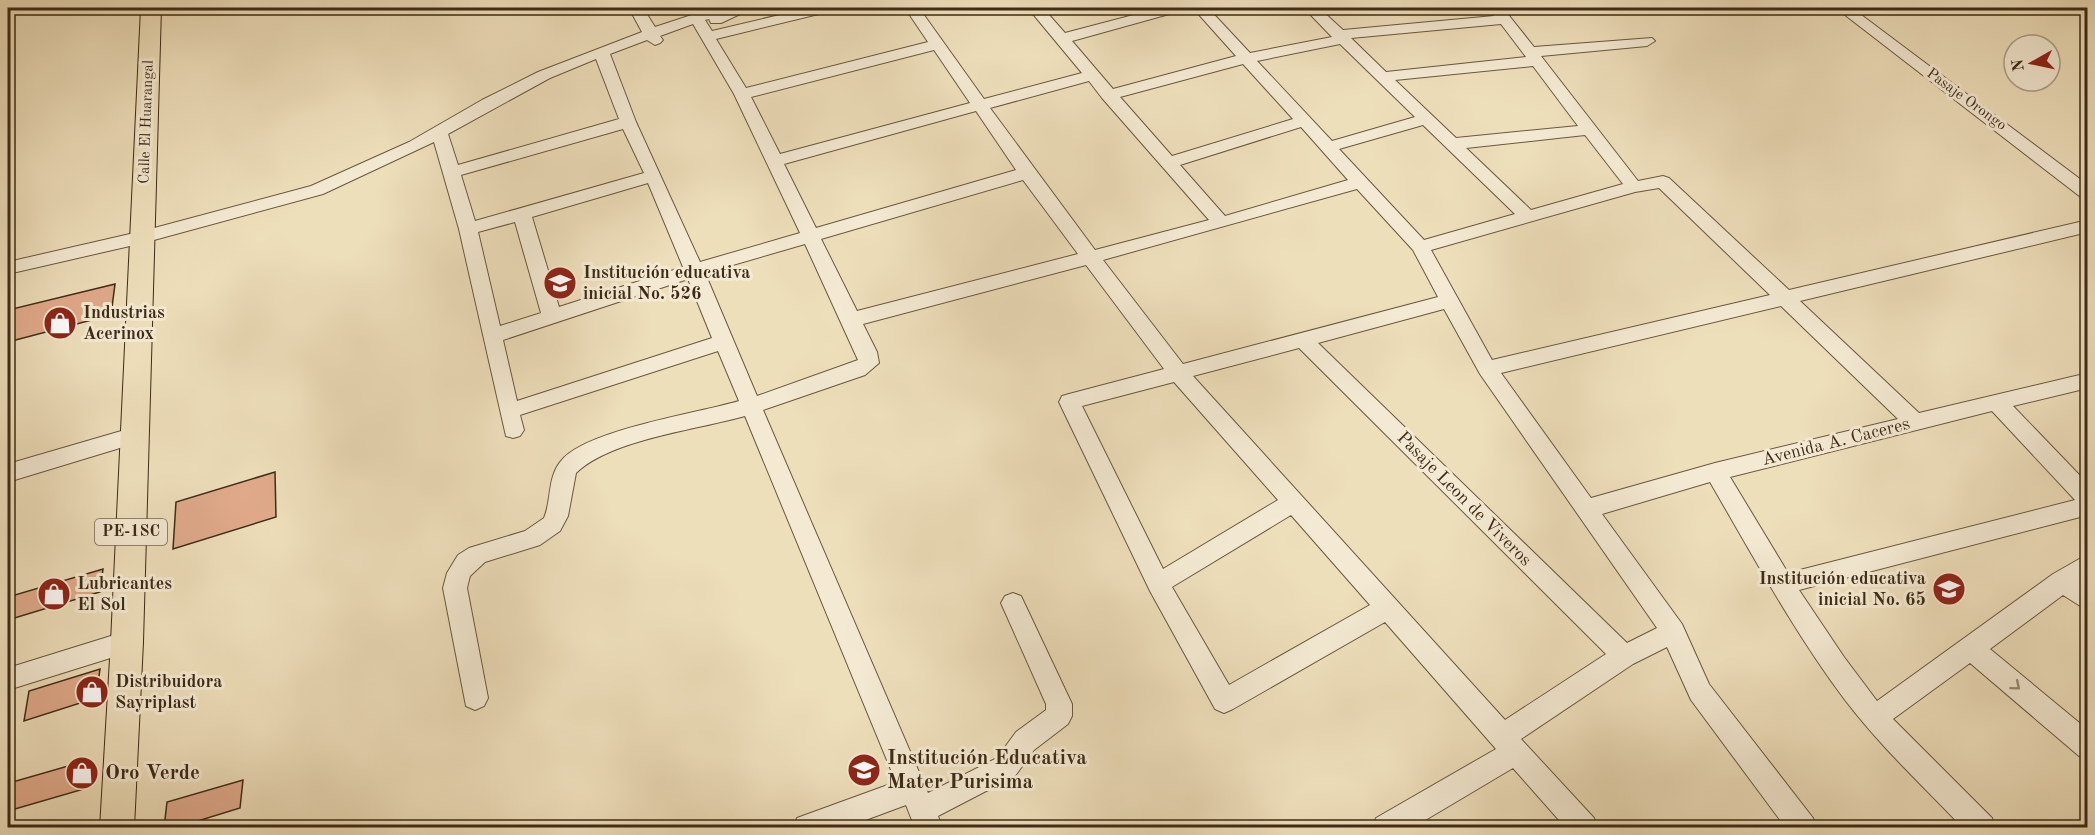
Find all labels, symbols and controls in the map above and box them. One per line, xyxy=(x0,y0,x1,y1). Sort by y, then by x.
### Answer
north arrow xyxy=(2002,33,2062,93)
text: N xyxy=(2010,57,2028,72)
street label: Calle El Huarangal xyxy=(137,60,157,184)
street label: Pasaje Orongo xyxy=(1923,66,2009,134)
place label: Institución educativa inicial No. 526 xyxy=(583,264,750,303)
school or university icon: Institución educativa inicial No. 526 xyxy=(542,265,578,301)
place label: Industrias Acerinox xyxy=(83,304,165,343)
shop icon: Industrias Acerinox xyxy=(42,305,78,341)
street label: Avenida A. Caceres xyxy=(1760,415,1912,469)
street label: Pasaje Leon de Viveros xyxy=(1393,428,1535,570)
road number: PE-1SC xyxy=(95,519,167,545)
place label: Institución educativa inicial No. 65 xyxy=(1759,570,1926,609)
school or university icon: Institución educativa inicial No. 65 xyxy=(1931,571,1967,607)
place label: Lubricantes El Sol xyxy=(77,575,172,614)
shop icon: Lubricantes El Sol xyxy=(36,576,72,612)
place label: Distribuidora Sayriplast xyxy=(115,673,222,712)
shop icon: Distribuidora Sayriplast xyxy=(74,674,110,710)
one-way arrow xyxy=(2009,678,2020,689)
place label: Institución Educativa Mater Purisima xyxy=(887,748,1087,793)
school or university icon: Institución Educativa Mater Purisima xyxy=(846,752,882,788)
shop icon: Oro Verde xyxy=(64,755,100,791)
place label: Oro Verde xyxy=(105,763,200,784)

